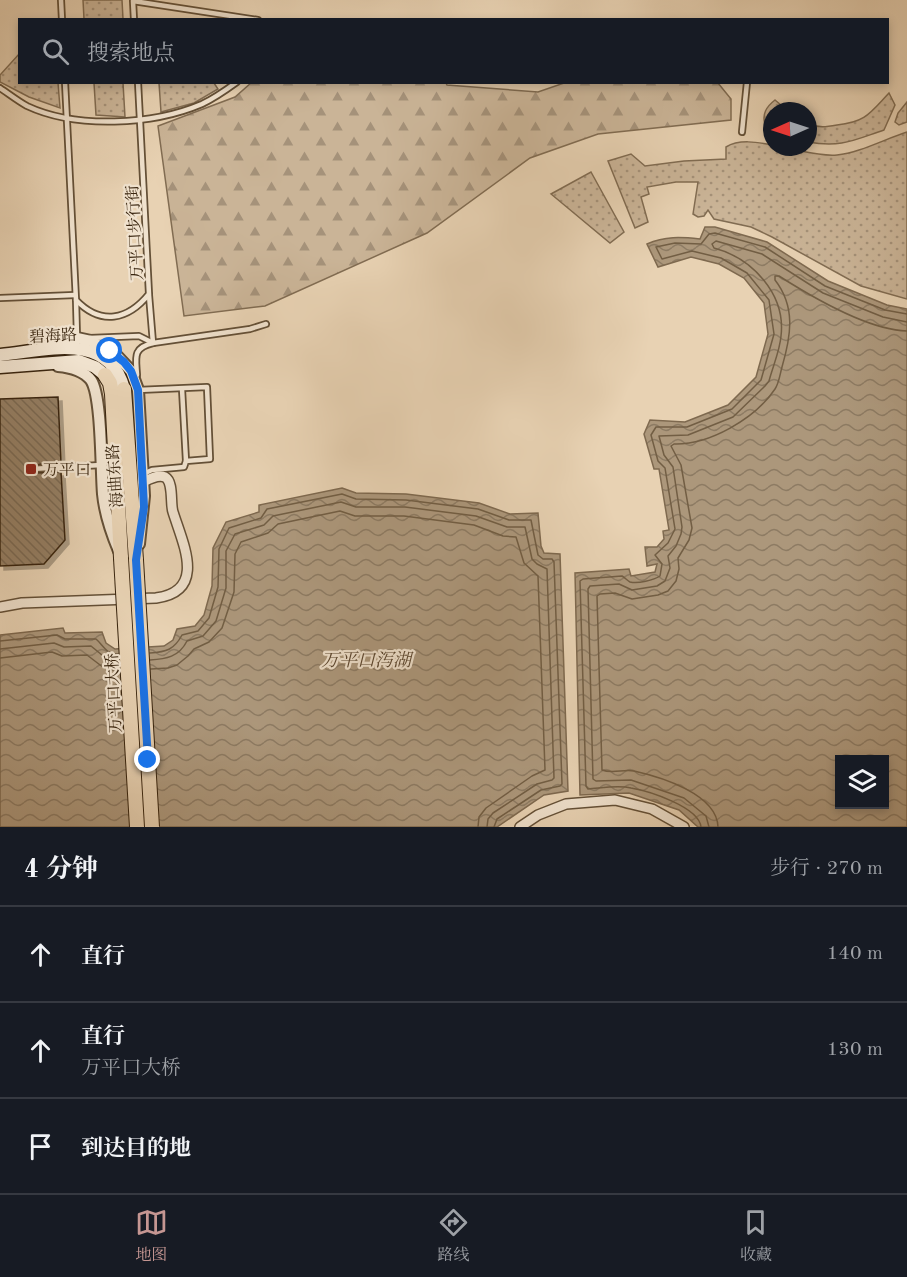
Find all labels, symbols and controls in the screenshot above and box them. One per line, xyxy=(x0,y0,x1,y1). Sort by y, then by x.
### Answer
search box xyxy=(18,18,889,84)
icon: search xyxy=(39,35,72,68)
text: 搜索地点 xyxy=(87,43,175,65)
north arrow xyxy=(763,102,817,156)
street label: 万平口步行街 xyxy=(123,185,146,281)
street label: 碧海路 xyxy=(29,326,77,346)
route start xyxy=(96,337,122,363)
street label: 海曲东路 xyxy=(104,443,126,508)
place label: 万平口 xyxy=(43,461,91,479)
marker: 万平口 xyxy=(24,462,38,476)
water label: 万平口泻湖 xyxy=(321,651,414,670)
street label: 万平口大桥 xyxy=(103,653,125,733)
route end xyxy=(134,746,160,772)
map controls xyxy=(835,755,889,809)
button: layers xyxy=(835,755,889,809)
text: 4 分钟 xyxy=(24,857,98,883)
text: 步行 · 270 m xyxy=(770,859,883,879)
icon: ahead xyxy=(24,938,57,971)
text: 140 m xyxy=(827,944,883,964)
text: 直行 xyxy=(81,946,125,968)
text: 直行 xyxy=(81,1026,125,1048)
icon: ahead xyxy=(24,1034,57,1067)
text: 130 m xyxy=(827,1040,883,1060)
text: 万平口大桥 xyxy=(81,1059,181,1079)
icon: arrive xyxy=(24,1130,57,1163)
text: 到达目的地 xyxy=(81,1138,191,1160)
tab: 地图 xyxy=(135,1206,168,1266)
tab: 路线 xyxy=(437,1206,470,1266)
tab: 收藏 xyxy=(739,1206,772,1266)

